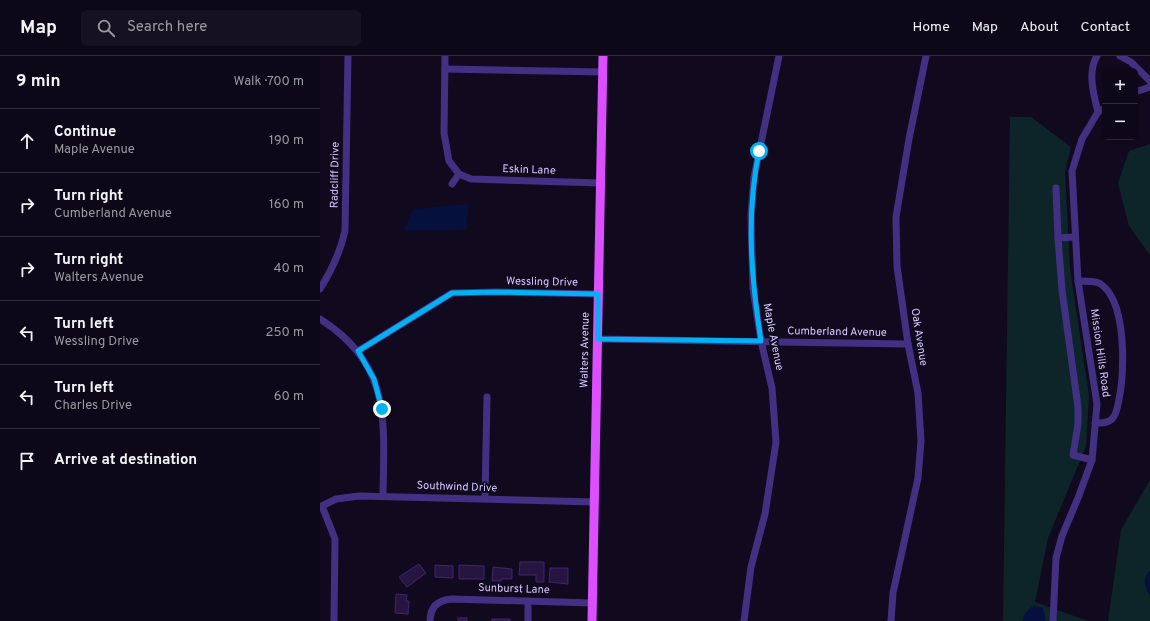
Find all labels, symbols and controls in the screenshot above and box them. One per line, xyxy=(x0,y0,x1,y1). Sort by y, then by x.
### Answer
search box xyxy=(81,10,361,46)
text: Map xyxy=(20,16,57,40)
icon: search xyxy=(95,17,117,39)
text: Search here xyxy=(127,18,207,37)
text: Home xyxy=(913,19,950,36)
text: Map xyxy=(972,19,998,36)
text: About xyxy=(1020,19,1059,36)
text: Contact xyxy=(1081,19,1130,36)
map controls xyxy=(1102,68,1138,140)
button: + xyxy=(1102,68,1138,104)
text: 9 min xyxy=(16,71,60,93)
text: Walk · 700 m xyxy=(234,74,304,90)
button: − xyxy=(1102,104,1138,140)
text: Continue xyxy=(54,123,116,142)
icon: ahead xyxy=(16,130,38,152)
text: 190 m xyxy=(269,133,304,149)
text: Maple Avenue xyxy=(54,142,135,158)
street label: Radcliff Drive xyxy=(327,142,343,208)
route start xyxy=(750,142,768,160)
street label: Eskin Lane xyxy=(502,162,556,178)
text: Turn right xyxy=(54,187,123,206)
icon: right xyxy=(16,194,38,216)
text: 160 m xyxy=(269,197,304,213)
text: Cumberland Avenue xyxy=(54,206,172,222)
text: Turn right xyxy=(54,251,123,270)
icon: right xyxy=(16,258,38,280)
text: 40 m xyxy=(274,261,304,277)
text: Walters Avenue xyxy=(54,270,144,286)
street label: Wessling Drive xyxy=(506,274,578,290)
street label: Maple Avenue xyxy=(760,302,786,372)
street label: Oak Avenue xyxy=(908,307,930,367)
street label: Mission Hills Road xyxy=(1087,308,1113,398)
street label: Walters Avenue xyxy=(577,312,593,388)
text: Turn left xyxy=(54,315,114,334)
icon: left xyxy=(16,322,38,344)
street label: Cumberland Avenue xyxy=(787,324,887,340)
text: 250 m xyxy=(266,325,304,341)
text: Wessling Drive xyxy=(54,334,139,350)
text: Turn left xyxy=(54,379,114,398)
icon: left xyxy=(16,386,38,408)
text: 60 m xyxy=(274,389,304,405)
text: Charles Drive xyxy=(54,398,132,414)
route end xyxy=(373,400,391,418)
icon: arrive xyxy=(16,450,38,472)
text: Arrive at destination xyxy=(54,451,197,470)
street label: Southwind Drive xyxy=(416,479,498,495)
street label: Sunburst Lane xyxy=(478,581,550,597)

